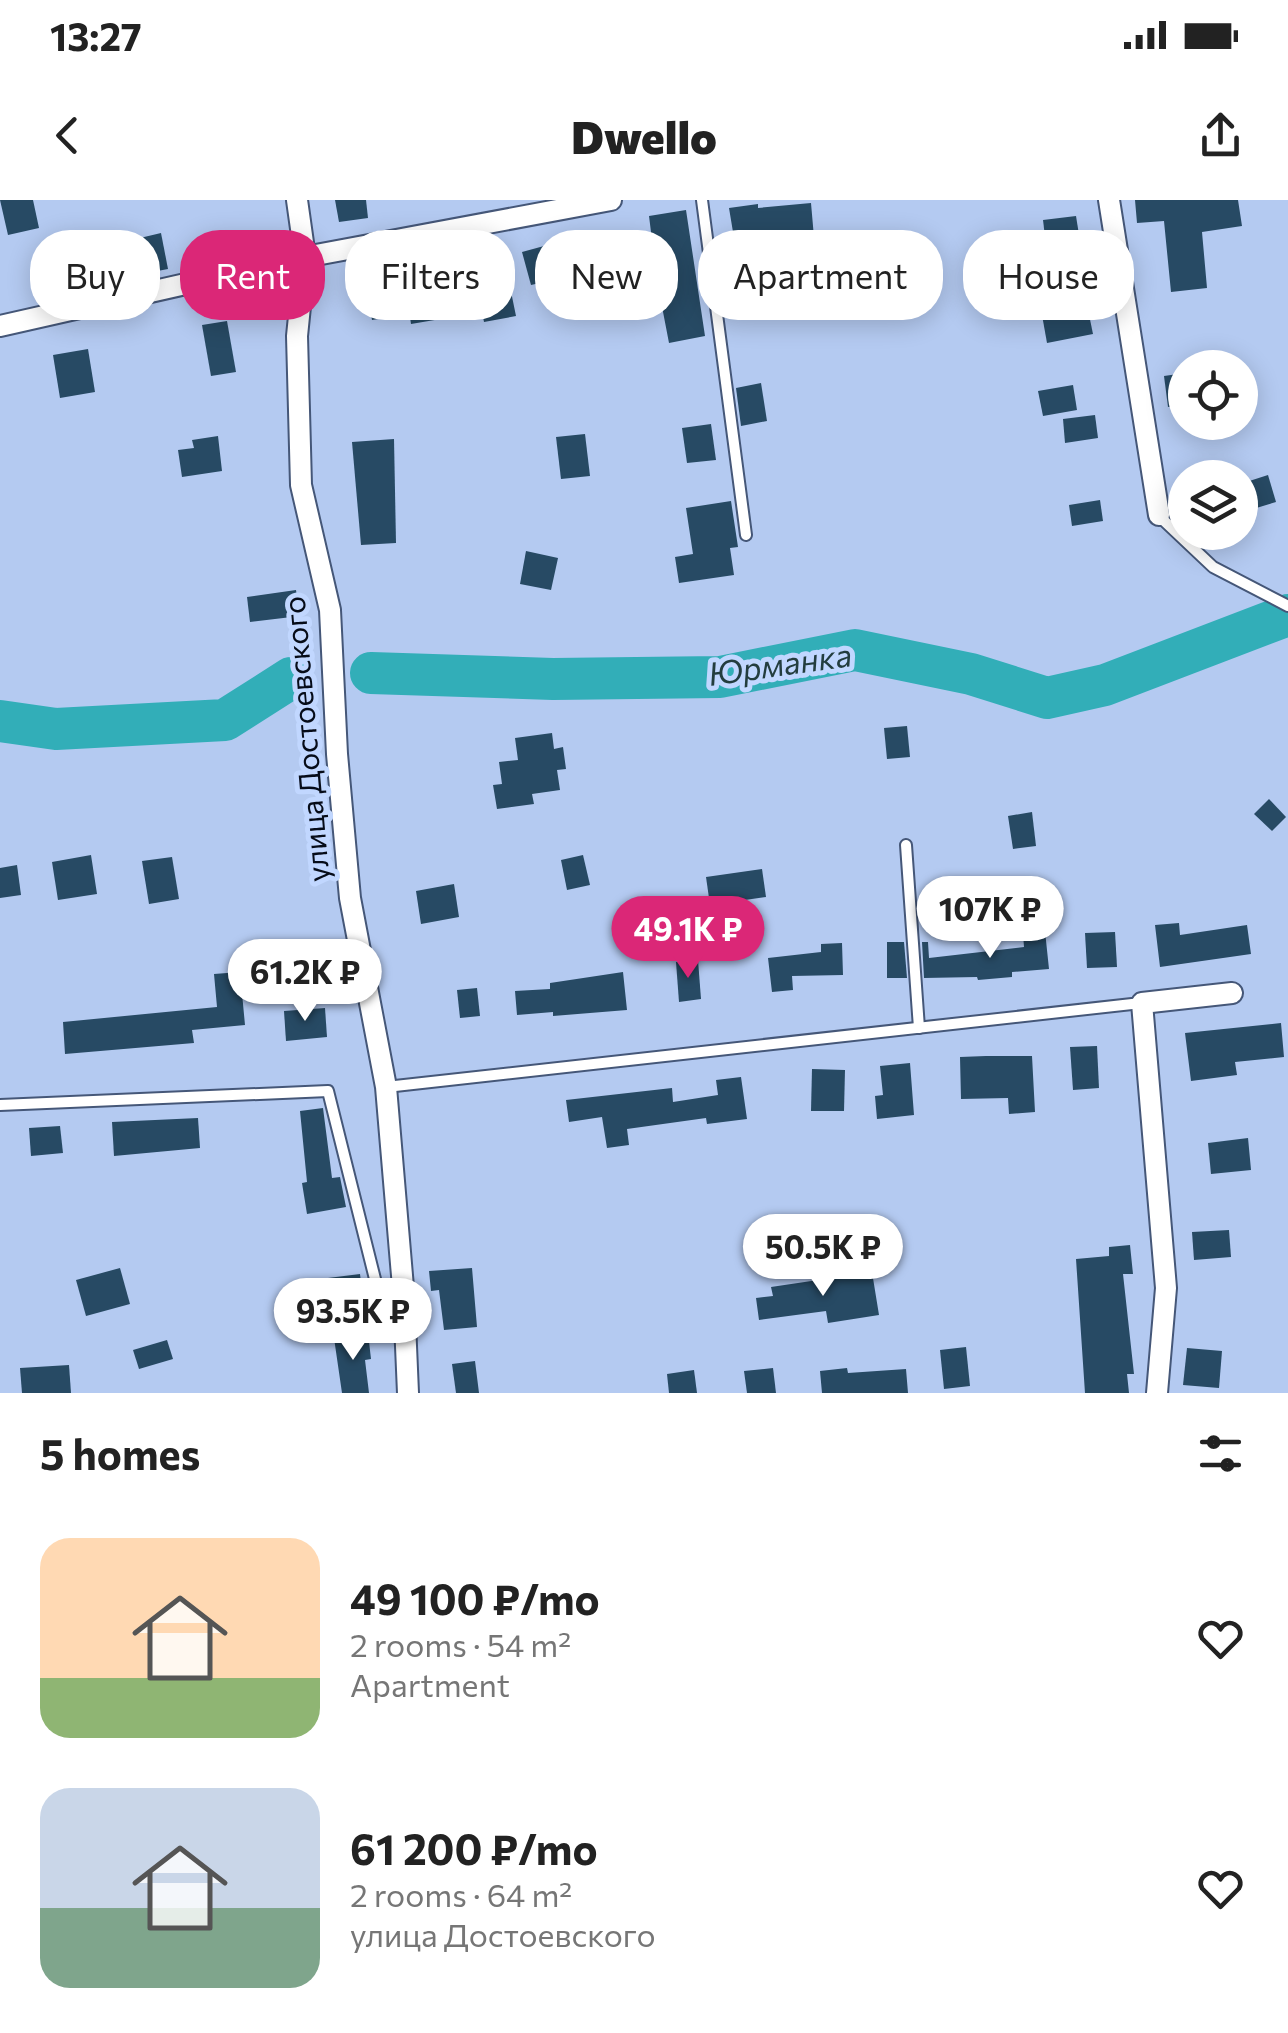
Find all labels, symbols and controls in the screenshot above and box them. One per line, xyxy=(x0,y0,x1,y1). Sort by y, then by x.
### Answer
text: 13:27 xyxy=(50,12,142,59)
icon: back xyxy=(40,108,95,163)
text: Dwello xyxy=(571,108,717,163)
icon: share xyxy=(1193,108,1248,163)
chip: Buy xyxy=(30,230,160,320)
chip: Rent xyxy=(180,230,325,320)
chip: Filters xyxy=(345,230,515,320)
chip: New xyxy=(535,230,678,320)
chip: Apartment xyxy=(698,230,943,320)
chip: House xyxy=(963,230,1134,320)
map controls xyxy=(1168,350,1258,550)
button: locate xyxy=(1168,350,1258,440)
button: layers xyxy=(1168,460,1258,550)
street label: улица Достоевского xyxy=(274,595,335,884)
water label: Юрманка xyxy=(705,633,854,693)
pin: 107K ₽ xyxy=(909,876,1071,961)
text: 107K ₽ xyxy=(939,888,1041,928)
pin: 49.1K ₽ xyxy=(596,896,780,981)
text: 49.1K ₽ xyxy=(633,908,743,948)
pin: 61.2K ₽ xyxy=(213,939,397,1024)
text: 61.2K ₽ xyxy=(250,951,360,991)
pin: 50.5K ₽ xyxy=(731,1214,915,1299)
text: 50.5K ₽ xyxy=(765,1226,881,1266)
pin: 93.5K ₽ xyxy=(261,1278,445,1363)
text: 93.5K ₽ xyxy=(296,1290,410,1330)
icon: filters xyxy=(1193,1426,1248,1481)
text: 5 homes xyxy=(40,1427,200,1479)
text: 49 100 ₽/mo xyxy=(350,1572,600,1624)
icon: home xyxy=(120,1578,240,1698)
icon: heart xyxy=(1193,1611,1248,1666)
text: 2 rooms · 54 m² xyxy=(350,1624,571,1664)
text: Apartment xyxy=(350,1664,510,1704)
text: 61 200 ₽/mo xyxy=(350,1822,598,1874)
icon: home xyxy=(120,1828,240,1948)
icon: heart xyxy=(1193,1861,1248,1916)
text: 2 rooms · 64 m² xyxy=(350,1874,572,1914)
text: улица Достоевского xyxy=(350,1914,656,1954)

